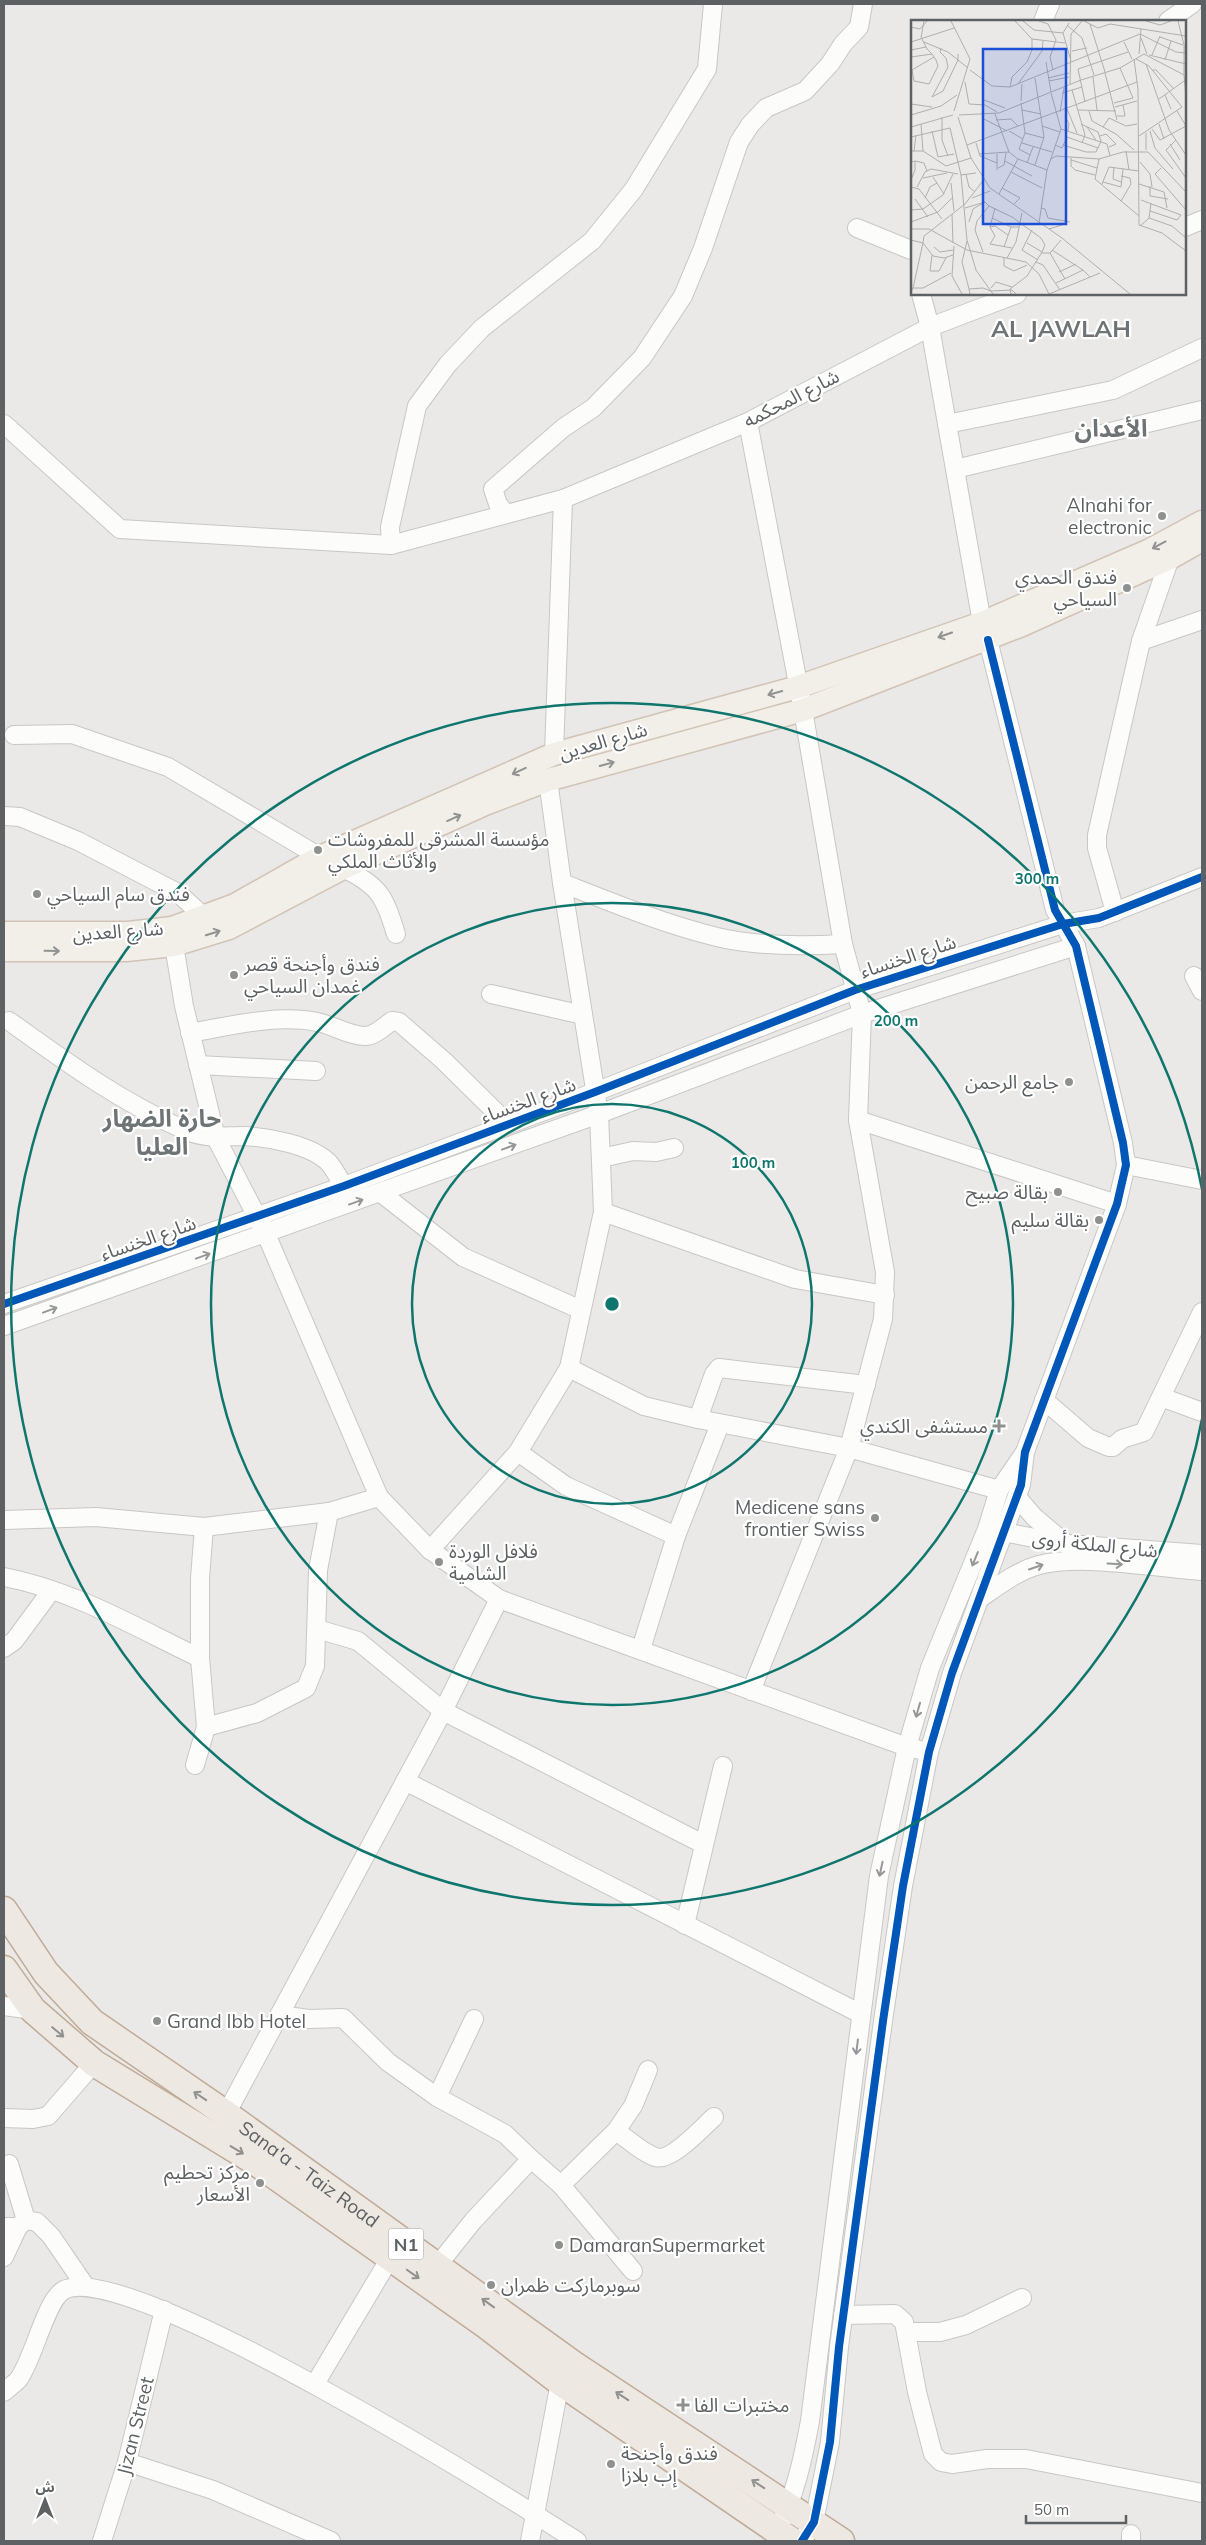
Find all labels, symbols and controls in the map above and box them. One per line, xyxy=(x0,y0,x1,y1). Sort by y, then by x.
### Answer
inset map xyxy=(911,20,1186,295)
district label: AL JAWLAH xyxy=(991,313,1131,343)
street label: شارع المحكمه xyxy=(739,364,844,434)
district label: الأعدان xyxy=(1074,413,1148,443)
place label: Alnahi for electronic xyxy=(1066,493,1152,539)
marker: Alnahi for electronic xyxy=(1156,510,1168,522)
one-way arrow xyxy=(1152,540,1167,550)
place label: فندق الحمدي السياحي xyxy=(1015,565,1117,614)
marker: فندق الحمدي السياحي xyxy=(1121,582,1133,594)
one-way arrow xyxy=(937,631,953,641)
one-way arrow xyxy=(767,689,783,699)
street label: شارع العدين xyxy=(556,717,651,767)
one-way arrow xyxy=(598,758,614,768)
one-way arrow xyxy=(512,766,527,776)
one-way arrow xyxy=(446,813,461,822)
place label: مؤسسة المشرقي للمفروشات والأثاث الملكي xyxy=(328,827,550,876)
marker: مؤسسة المشرقي للمفروشات والأثاث الملكي xyxy=(312,844,324,856)
text: 300 m xyxy=(1015,869,1059,888)
place label: فندق سام السياحي xyxy=(47,882,190,909)
marker: فندق سام السياحي xyxy=(31,888,43,900)
street label: شارع العدين xyxy=(72,916,164,948)
one-way arrow xyxy=(205,928,221,938)
street label: شارع الخنساء xyxy=(857,929,960,985)
one-way arrow xyxy=(44,946,60,956)
place label: فندق وأجنحة قصر غمدان السياحي xyxy=(243,952,380,1001)
marker: فندق وأجنحة قصر غمدان السياحي xyxy=(228,969,240,981)
text: 200 m xyxy=(874,1011,918,1030)
place label: جامع الرحمن xyxy=(965,1070,1059,1097)
street label: شارع الخنساء xyxy=(477,1072,580,1130)
marker: جامع الرحمن xyxy=(1063,1076,1075,1088)
district label: حارة الضهار العليا xyxy=(102,1103,221,1161)
one-way arrow xyxy=(501,1142,516,1151)
text: 100 m xyxy=(731,1153,775,1172)
place label: بقالة صبيح xyxy=(966,1180,1048,1207)
marker: بقالة صبيح xyxy=(1052,1186,1064,1198)
one-way arrow xyxy=(348,1197,363,1206)
place label: بقالة سليم xyxy=(1011,1208,1089,1235)
street label: شارع الخنساء xyxy=(97,1210,200,1267)
marker: بقالة سليم xyxy=(1093,1214,1105,1226)
one-way arrow xyxy=(195,1251,210,1260)
centre of rings xyxy=(603,1295,621,1313)
one-way arrow xyxy=(41,1305,57,1314)
place label: مستشفى الكندي xyxy=(860,1414,988,1441)
marker: مستشفى الكندي xyxy=(992,1419,1006,1433)
place label: Medicene sans frontier Swiss xyxy=(735,1495,865,1541)
marker: Medicene sans frontier Swiss xyxy=(869,1512,881,1524)
street label: شارع الملكة أروى xyxy=(1031,1525,1159,1565)
place label: فلافل الوردة الشامية xyxy=(449,1539,538,1585)
one-way arrow xyxy=(970,1551,979,1566)
marker: فلافل الوردة الشامية xyxy=(433,1556,445,1568)
one-way arrow xyxy=(1106,1559,1122,1568)
one-way arrow xyxy=(1028,1562,1043,1571)
one-way arrow xyxy=(912,1702,922,1718)
one-way arrow xyxy=(876,1860,885,1876)
place label: Grand Ibb Hotel xyxy=(167,2009,306,2033)
marker: Grand Ibb Hotel xyxy=(151,2015,163,2027)
one-way arrow xyxy=(52,2026,65,2037)
one-way arrow xyxy=(852,2039,862,2055)
one-way arrow xyxy=(193,2091,207,2101)
street label: Sana'a - Taiz Road xyxy=(234,2115,384,2232)
one-way arrow xyxy=(229,2146,243,2156)
place label: مركز تحطيم الأسعار xyxy=(164,2160,250,2206)
marker: مركز تحطيم الأسعار xyxy=(254,2177,266,2189)
road number: N1 xyxy=(388,2228,424,2260)
place label: DamaranSupermarket xyxy=(569,2233,765,2257)
marker: DamaranSupermarket xyxy=(553,2239,565,2251)
one-way arrow xyxy=(405,2269,419,2279)
place label: سوبرماركت ظمران xyxy=(501,2273,640,2297)
marker: سوبرماركت ظمران xyxy=(485,2279,497,2291)
one-way arrow xyxy=(481,2298,495,2308)
street label: Jizan Street xyxy=(111,2374,159,2478)
one-way arrow xyxy=(615,2390,629,2400)
place label: مختبرات الفا xyxy=(694,2393,789,2417)
marker: مختبرات الفا xyxy=(676,2398,690,2412)
place label: فندق وأجنحة إب بلازا xyxy=(621,2441,718,2488)
marker: فندق وأجنحة إب بلازا xyxy=(605,2458,617,2470)
north arrow xyxy=(20,2475,70,2525)
text: ش xyxy=(35,2478,55,2496)
one-way arrow xyxy=(751,2479,765,2489)
scale bar xyxy=(1026,2492,1126,2524)
text: 50 m xyxy=(1034,2500,1069,2519)

